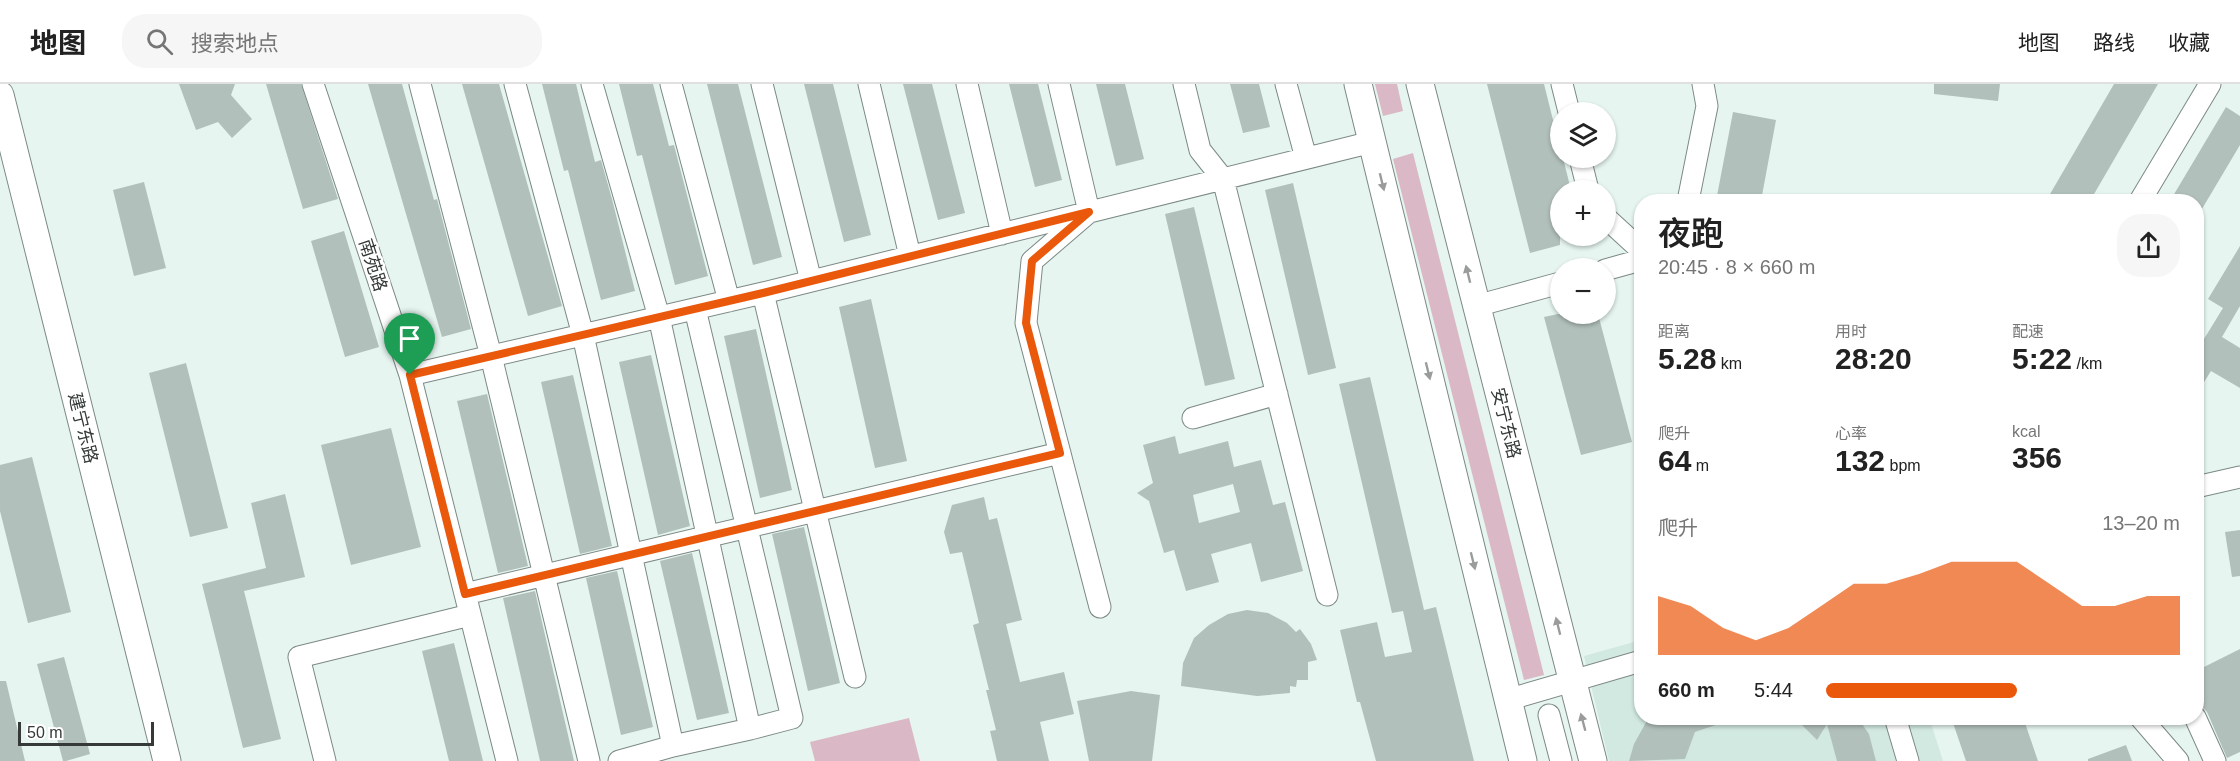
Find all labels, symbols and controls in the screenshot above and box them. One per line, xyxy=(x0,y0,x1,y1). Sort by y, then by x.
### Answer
search box xyxy=(122,14,542,68)
icon: search xyxy=(143,25,176,58)
text: 地图 xyxy=(30,28,86,59)
text: 搜索地点 xyxy=(191,31,279,56)
text: 地图 xyxy=(2018,31,2060,54)
text: 路线 xyxy=(2093,31,2135,54)
text: 收藏 xyxy=(2168,31,2210,54)
map controls xyxy=(1550,102,1616,324)
button: layers xyxy=(1550,102,1616,168)
one-way arrow xyxy=(1377,172,1387,191)
button: + xyxy=(1550,180,1616,246)
button: share xyxy=(2117,214,2180,277)
text: 夜跑 xyxy=(1658,215,1724,252)
street label: 南苑路 xyxy=(355,236,391,294)
text: 20:45 · 8 × 660 m xyxy=(1658,256,1815,278)
button: − xyxy=(1550,258,1616,324)
one-way arrow xyxy=(1463,265,1472,283)
pin xyxy=(384,313,435,375)
icon: arrive xyxy=(393,322,426,355)
text: 距离 xyxy=(1658,323,1690,340)
text: 用时 xyxy=(1835,323,1867,340)
text: 配速 xyxy=(2012,323,2044,340)
text: 5.28 xyxy=(1658,342,1716,375)
text: 28:20 xyxy=(1835,342,1912,375)
text: 5:22 xyxy=(2012,342,2072,375)
text: km xyxy=(1716,355,1742,372)
text: /km xyxy=(2072,355,2102,372)
one-way arrow xyxy=(1423,362,1433,380)
street label: 安宁东路 xyxy=(1488,386,1524,460)
street label: 建宁东路 xyxy=(65,391,101,465)
text: kcal xyxy=(2012,423,2040,440)
text: 爬升 xyxy=(1658,425,1690,442)
text: 心率 xyxy=(1835,425,1867,442)
text: 356 xyxy=(2012,441,2062,474)
text: 64 xyxy=(1658,444,1691,477)
text: 132 xyxy=(1835,444,1885,477)
text: m xyxy=(1691,457,1709,474)
text: bpm xyxy=(1885,457,1921,474)
text: 13–20 m xyxy=(2102,512,2180,534)
text: 爬升 xyxy=(1658,517,1698,539)
one-way arrow xyxy=(1469,551,1479,570)
one-way arrow xyxy=(1552,617,1562,635)
text: 660 m xyxy=(1658,679,1715,701)
text: 5:44 xyxy=(1754,679,1793,701)
one-way arrow xyxy=(1577,713,1587,731)
scale bar xyxy=(18,719,154,746)
text: 50 m xyxy=(27,724,63,741)

